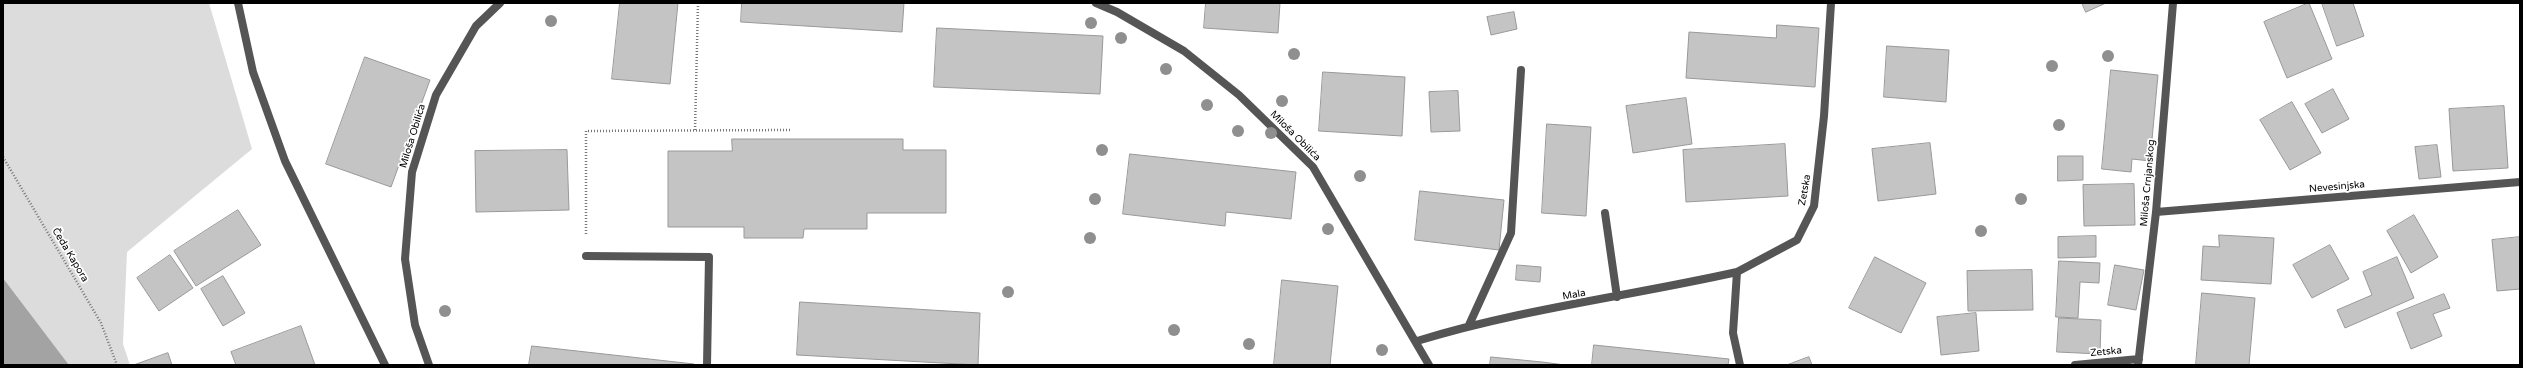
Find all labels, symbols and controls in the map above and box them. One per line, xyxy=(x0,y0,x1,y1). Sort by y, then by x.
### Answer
street label: Miloša Obilića xyxy=(398,102,428,170)
street label: Miloša Obilića xyxy=(1267,108,1323,164)
street label: Miloša Crnjanskog xyxy=(2138,139,2158,227)
street label: Zetska xyxy=(1796,173,1814,207)
street label: Nevesinjska xyxy=(2309,179,2365,195)
street label: Čeda Kapora xyxy=(49,226,91,284)
street label: Mala xyxy=(1561,287,1587,303)
street label: Zetska xyxy=(2090,345,2122,359)

